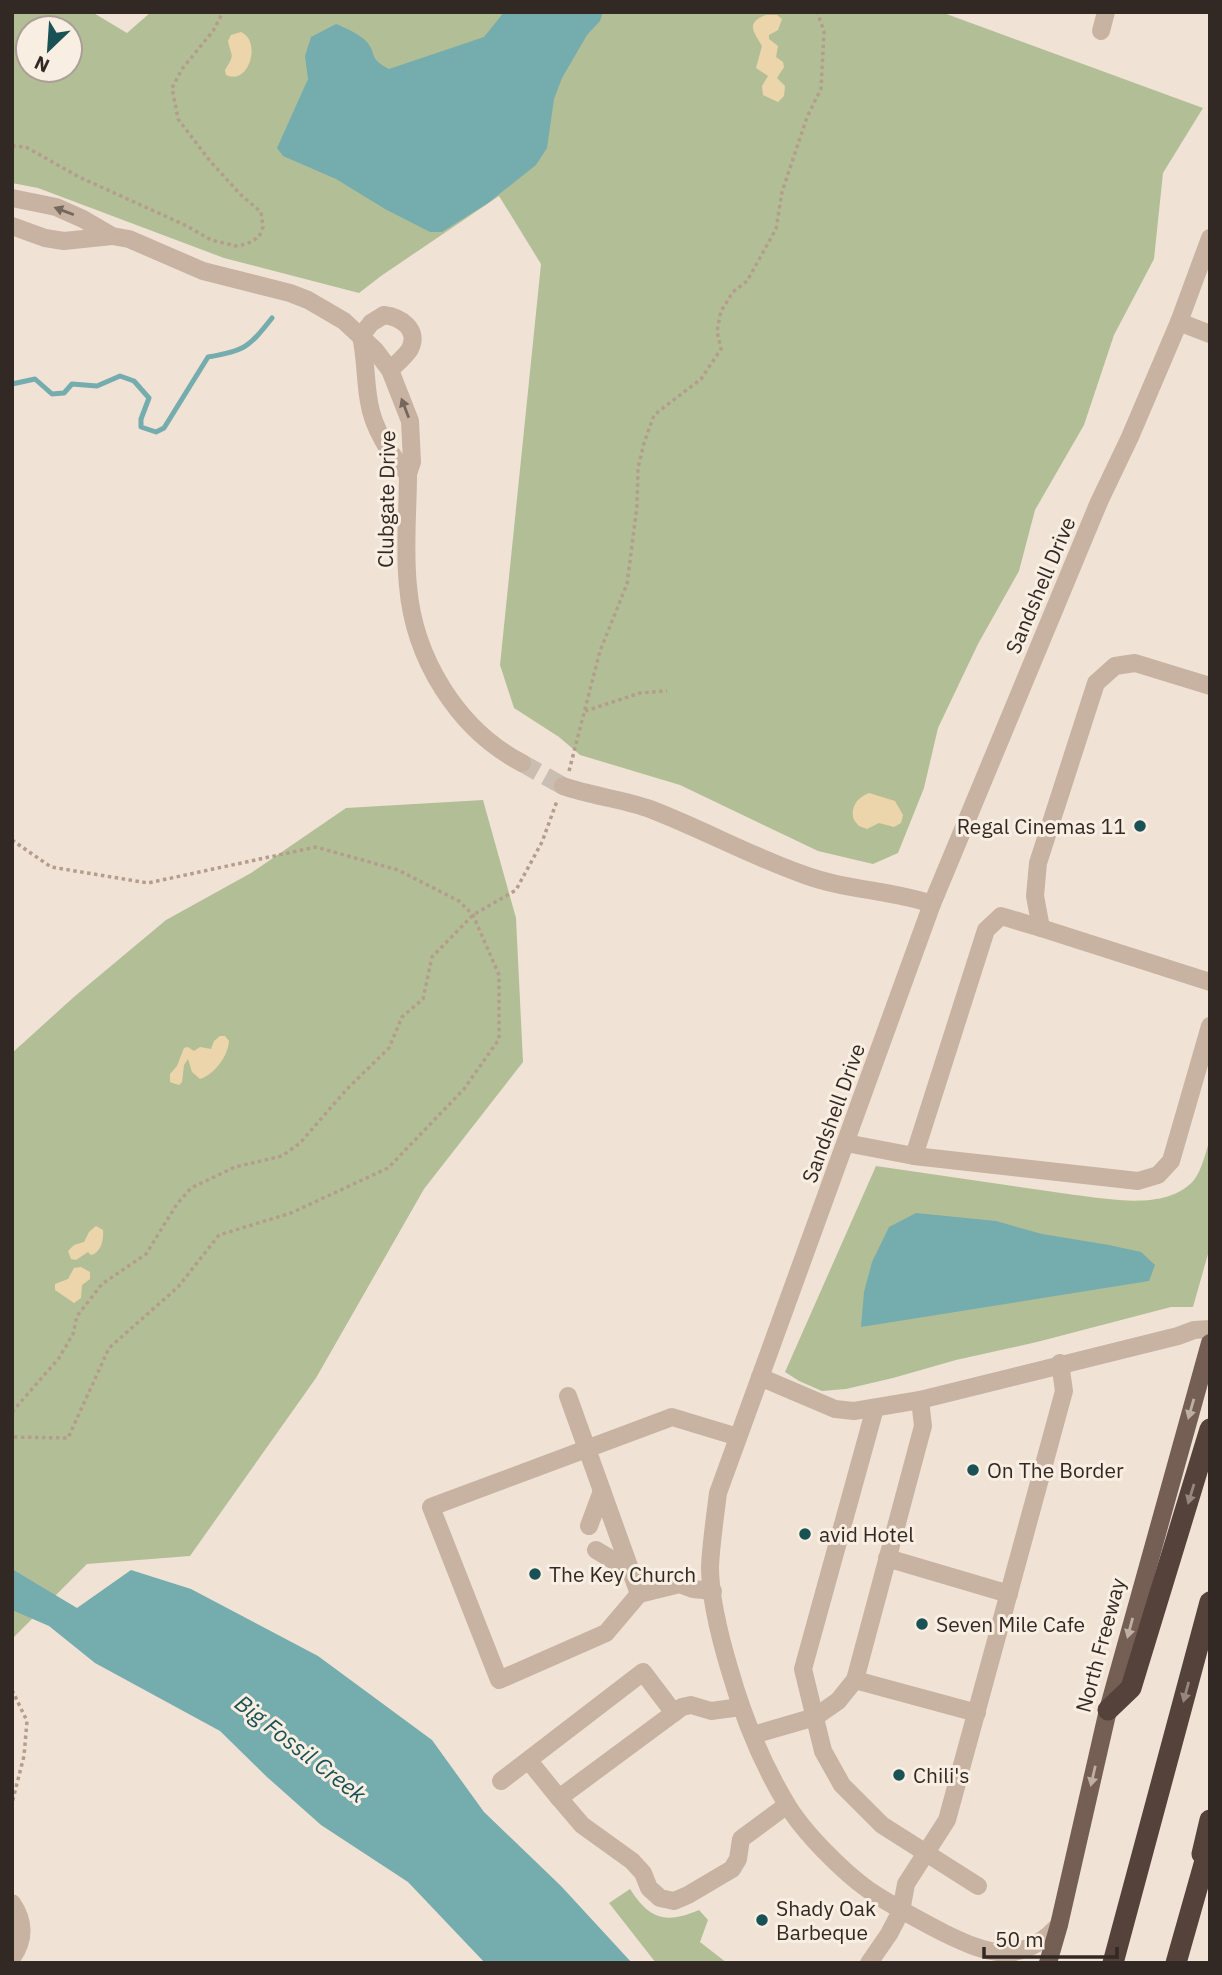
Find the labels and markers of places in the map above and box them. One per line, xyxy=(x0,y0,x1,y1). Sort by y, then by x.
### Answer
place label: Regal Cinemas 11 xyxy=(957,812,1126,840)
marker: Regal Cinemas 11 xyxy=(1132,818,1148,834)
place label: On The Border xyxy=(987,1456,1124,1484)
marker: On The Border xyxy=(965,1462,981,1478)
place label: avid Hotel xyxy=(819,1520,914,1548)
marker: avid Hotel xyxy=(797,1526,813,1542)
place label: The Key Church xyxy=(549,1560,696,1588)
marker: The Key Church xyxy=(527,1566,543,1582)
place label: Seven Mile Cafe xyxy=(936,1610,1085,1638)
marker: Seven Mile Cafe xyxy=(914,1616,930,1632)
place label: Chili's xyxy=(913,1761,970,1789)
marker: Chili's xyxy=(891,1767,907,1783)
place label: Shady Oak Barbeque xyxy=(776,1894,876,1946)
marker: Shady Oak Barbeque xyxy=(754,1912,770,1928)

